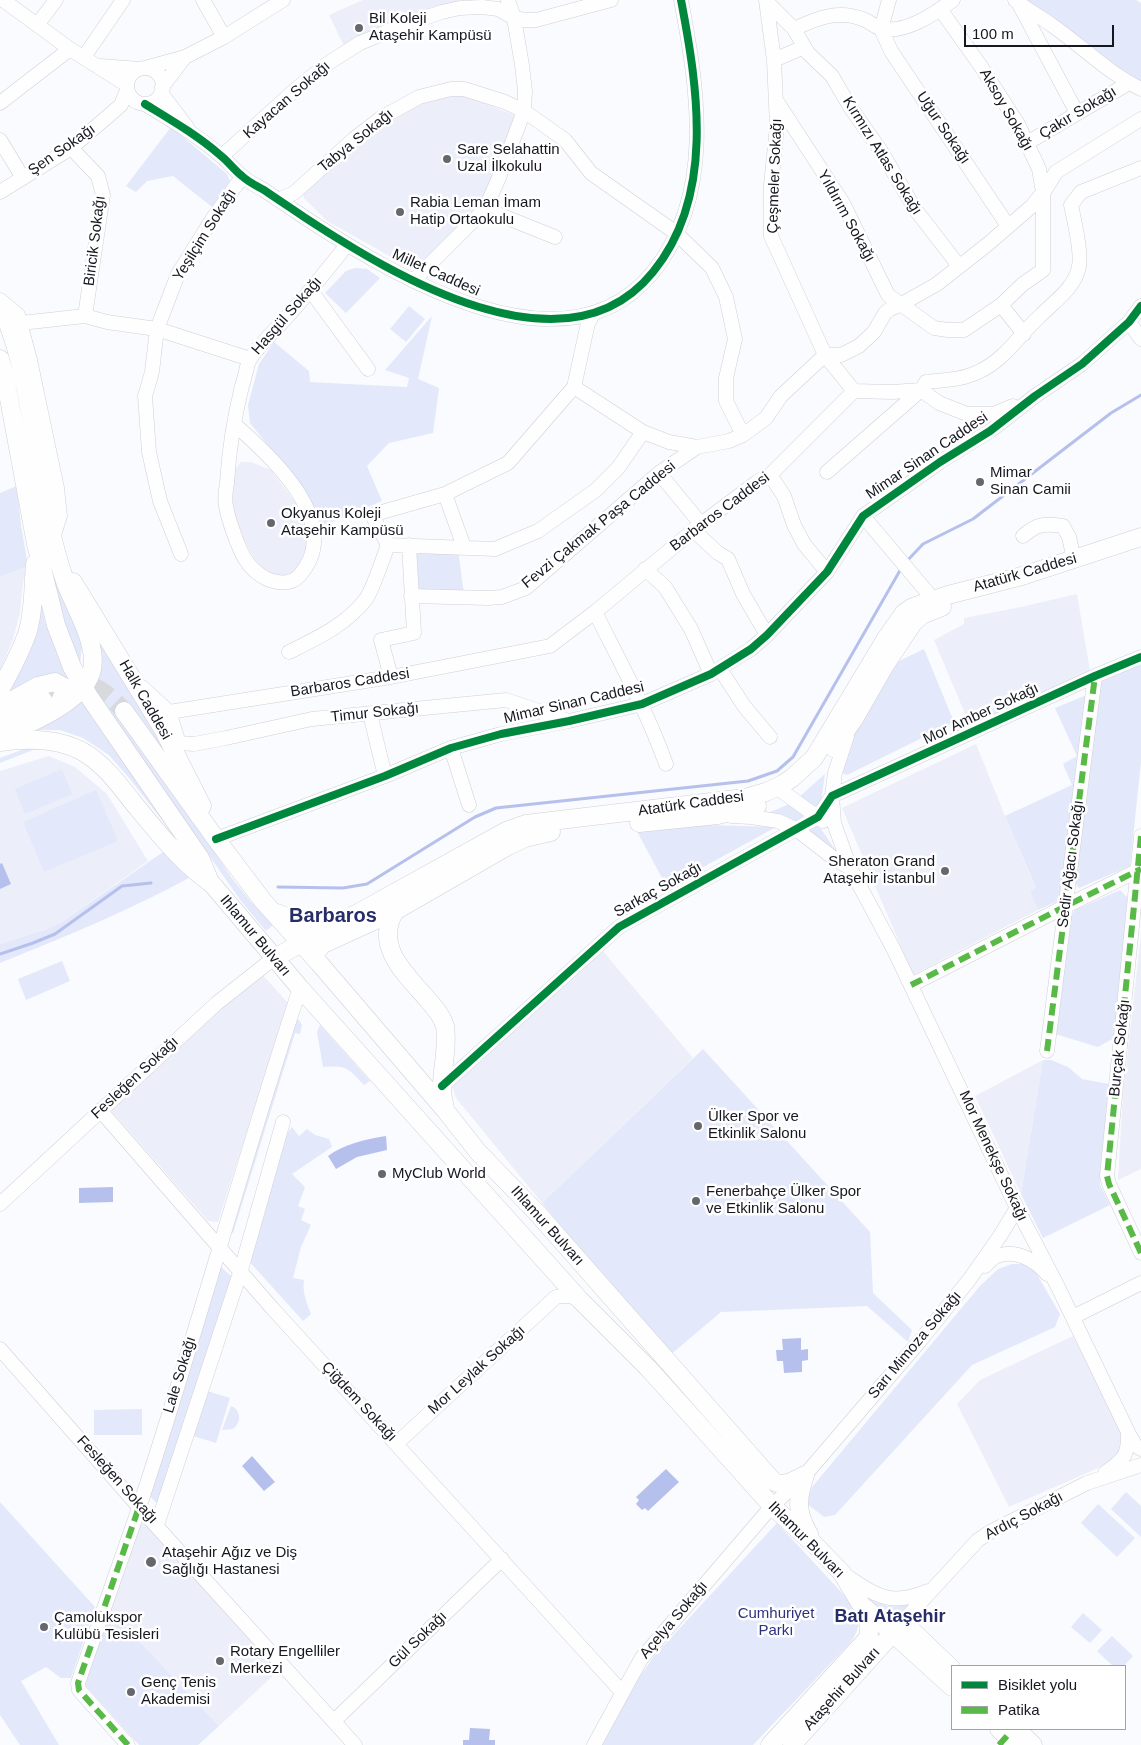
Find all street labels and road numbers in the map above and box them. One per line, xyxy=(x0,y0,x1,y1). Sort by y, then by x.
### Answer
street label: Kayacan Sokağı xyxy=(240,57,334,143)
street label: Aksoy Sokağı xyxy=(975,66,1037,154)
street label: Çakır Sokağı xyxy=(1036,83,1120,143)
street label: Uğur Sokağı xyxy=(912,88,974,168)
street label: Kırmızı Atlas Sokağı xyxy=(838,94,926,218)
street label: Tabya Sokağı xyxy=(315,105,397,177)
street label: Çeşmeler Sokağı xyxy=(764,118,786,234)
street label: Şen Sokağı xyxy=(25,120,99,180)
street label: Yıldırım Sokağı xyxy=(813,167,879,265)
street label: Yeşilçim Sokağı xyxy=(169,186,241,284)
street label: Biricik Sokağı xyxy=(81,195,109,287)
street label: Millet Caddesi xyxy=(389,246,483,300)
street label: Hasgül Sokağı xyxy=(248,273,326,359)
street label: Mimar Sinan Caddesi xyxy=(863,408,991,504)
street label: Fevzi Çakmak Paşa Caddesi xyxy=(519,457,679,593)
street label: Barbaros Caddesi xyxy=(667,469,773,555)
street label: Atatürk Caddesi xyxy=(971,550,1079,596)
street label: Halk Caddesi xyxy=(115,657,175,743)
street label: Barbaros Caddesi xyxy=(289,665,411,701)
street label: Mimar Sinan Caddesi xyxy=(502,678,646,728)
street label: Mor Amber Sokağı xyxy=(921,679,1041,749)
street label: Timur Sokağı xyxy=(330,699,420,727)
street label: Atatürk Caddesi xyxy=(637,788,745,820)
street label: Sedir Ağacı Sokağı xyxy=(1054,799,1088,929)
street label: Sarkaç Sokağı xyxy=(611,858,705,922)
street label: Ihlamur Bulvarı xyxy=(216,892,294,980)
street label: Burçak Sokağı xyxy=(1106,999,1134,1097)
street label: Fesleğen Sokağı xyxy=(88,1033,182,1123)
street label: Mor Menekşe Sokağı xyxy=(955,1088,1031,1224)
street label: Ihlamur Bulvarı xyxy=(507,1182,587,1270)
street label: Sarı Mimoza Sokağı xyxy=(865,1287,965,1403)
street label: Mor Leylak Sokağı xyxy=(425,1322,529,1418)
street label: Lale Sokağı xyxy=(160,1334,200,1416)
street label: Çiğdem Sokağı xyxy=(317,1358,401,1446)
street label: Fesleğen Sokağı xyxy=(73,1432,161,1528)
street label: Ardıç Sokağı xyxy=(982,1488,1066,1544)
street label: Ihlamur Bulvarı xyxy=(764,1498,848,1582)
street label: Açelya Sokağı xyxy=(636,1577,712,1663)
street label: Gül Sokağı xyxy=(385,1608,451,1672)
street label: Ataşehir Bulvarı xyxy=(800,1644,884,1734)

